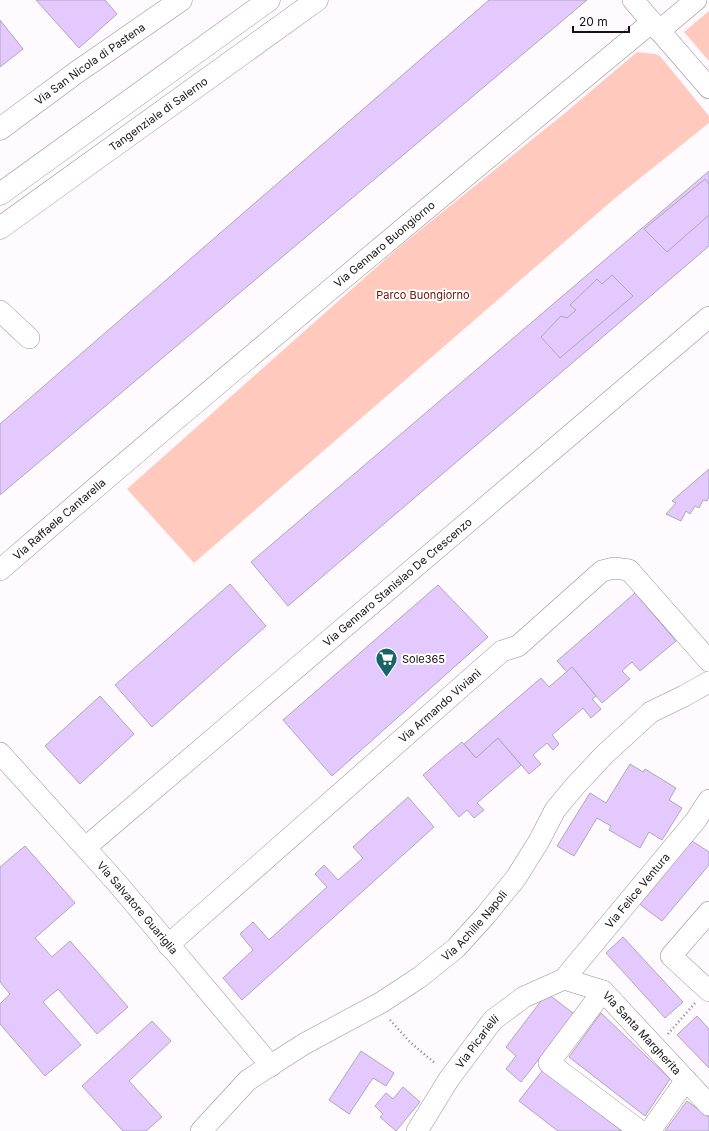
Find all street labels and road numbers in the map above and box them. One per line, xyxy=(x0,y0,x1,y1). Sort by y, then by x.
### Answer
street label: Via San Nicola di Pastena xyxy=(32,20,148,108)
street label: Tangenziale di Salerno xyxy=(106,74,211,154)
street label: Via Gennaro Buongiorno xyxy=(331,198,438,290)
street label: Via Raffaele Cantarella xyxy=(10,475,108,563)
street label: Via Gennaro Stanislao De Crescenzo xyxy=(320,515,475,649)
street label: Via Armando Viviani xyxy=(396,666,484,746)
street label: Via Felice Ventura xyxy=(602,850,673,931)
street label: Via Salvatore Guariglia xyxy=(94,858,181,957)
street label: Via Achille Napoli xyxy=(439,888,510,964)
street label: Via Santa Margherita xyxy=(600,988,684,1078)
street label: Via Picarielli xyxy=(453,1011,501,1071)

